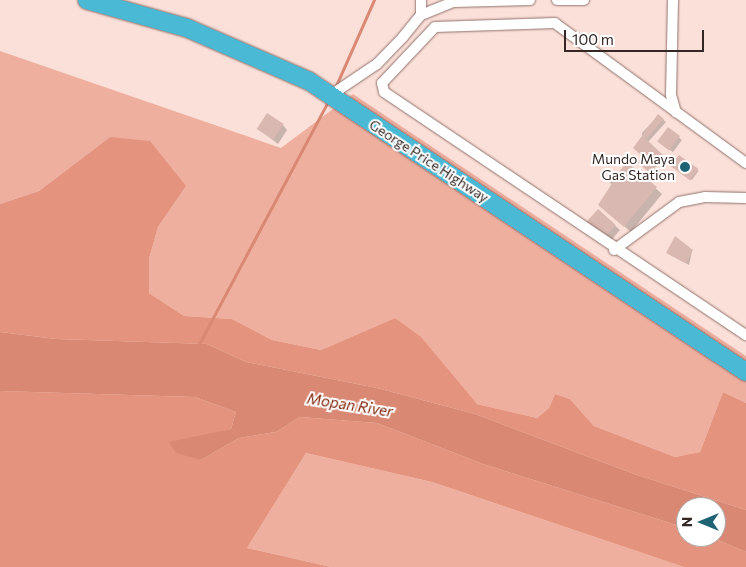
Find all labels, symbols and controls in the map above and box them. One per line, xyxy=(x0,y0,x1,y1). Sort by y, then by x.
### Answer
scale bar xyxy=(566,20,706,52)
text: 100 m xyxy=(572,30,614,48)
street label: George Price Highway xyxy=(366,116,492,206)
place label: Mundo Maya Gas Station xyxy=(592,151,675,184)
marker: Mundo Maya Gas Station xyxy=(679,161,691,173)
water label: Mopan River xyxy=(306,389,394,421)
north arrow xyxy=(676,497,726,547)
text: N xyxy=(678,517,695,527)

